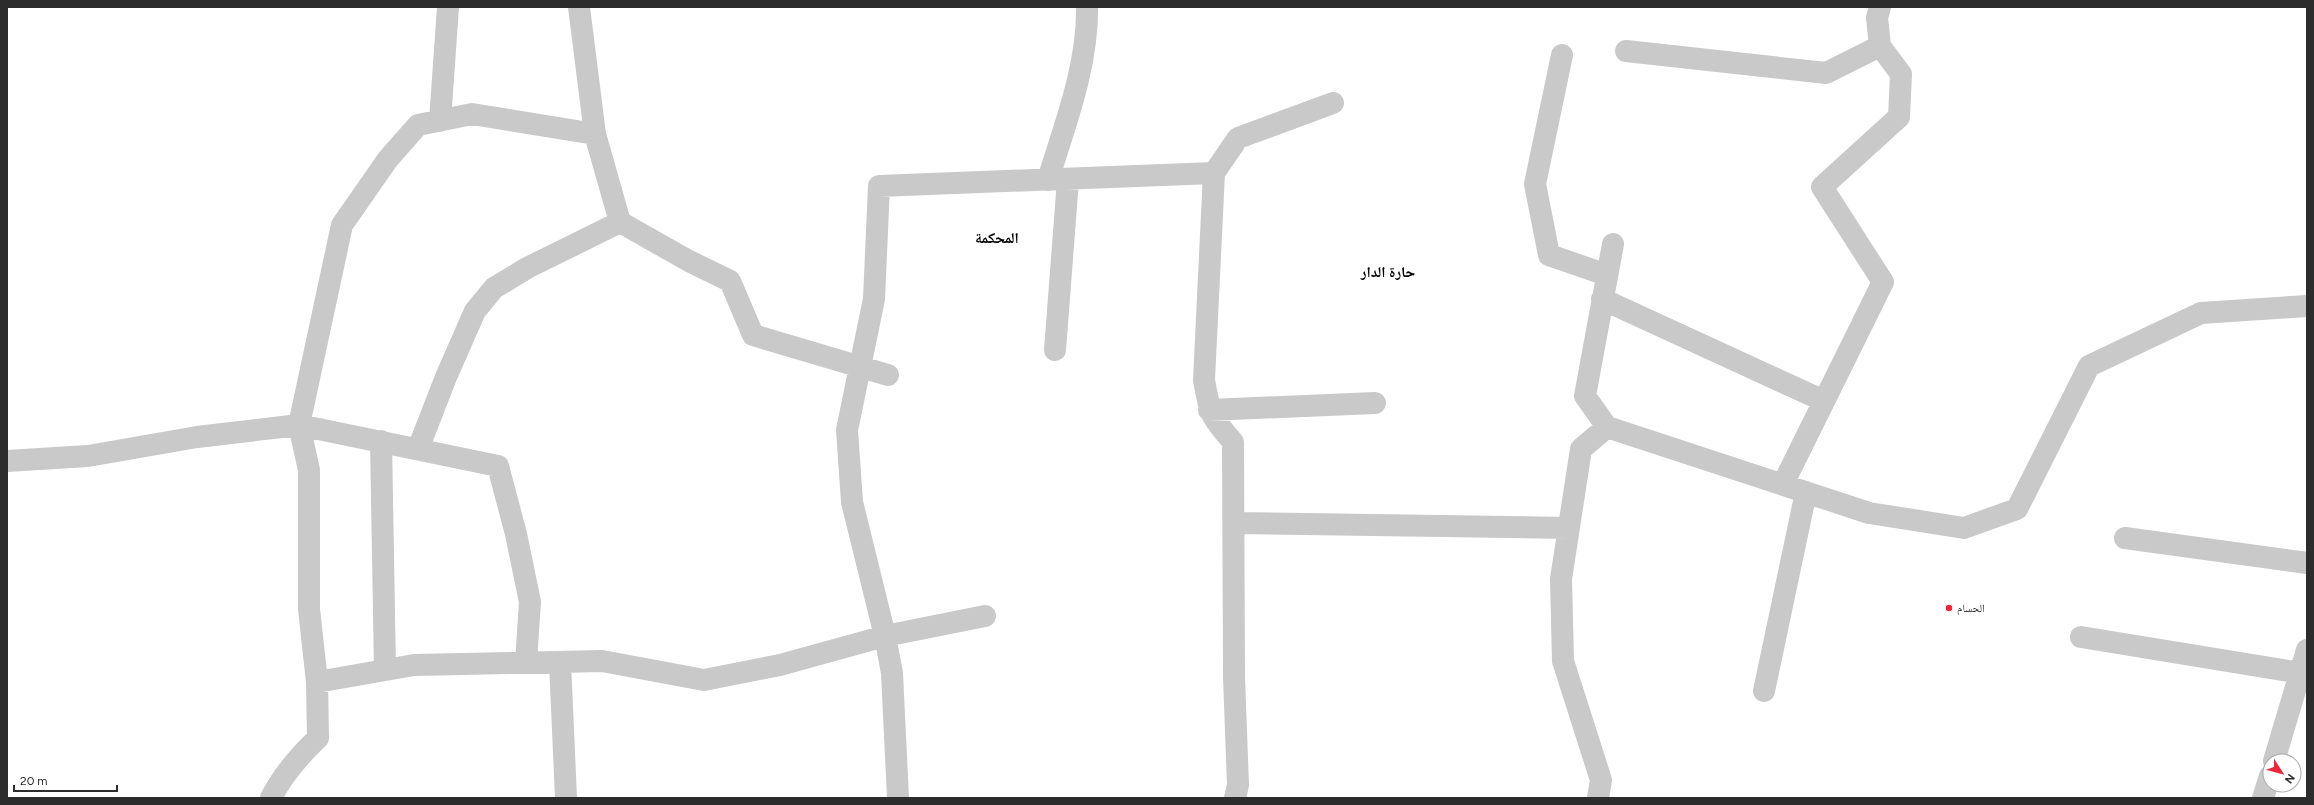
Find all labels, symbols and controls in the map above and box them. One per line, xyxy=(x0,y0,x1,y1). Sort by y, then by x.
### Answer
district label: المحكمة xyxy=(975,229,1019,247)
district label: حارة الدار xyxy=(1360,263,1415,281)
place label: الحسام xyxy=(1957,602,1985,615)
marker: الحسام xyxy=(1944,603,1954,613)
north arrow xyxy=(2262,753,2302,793)
scale bar xyxy=(14,767,117,793)
text: N xyxy=(2282,771,2297,786)
text: 20 m xyxy=(20,774,48,788)

